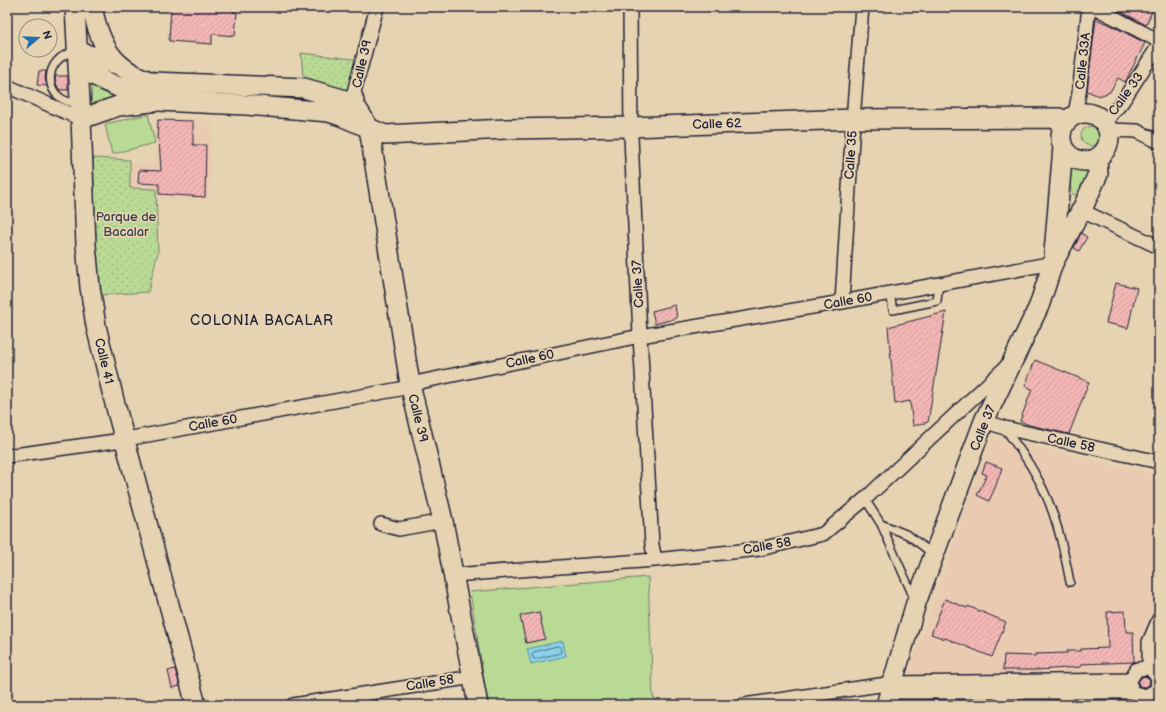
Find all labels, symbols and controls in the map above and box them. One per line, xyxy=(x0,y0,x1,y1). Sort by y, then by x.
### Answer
north arrow xyxy=(18,18,58,58)
text: N xyxy=(39,29,54,41)
street label: Calle 33A xyxy=(1072,32,1094,90)
street label: Calle 39 xyxy=(349,38,375,90)
street label: Calle 33 xyxy=(1105,69,1147,119)
street label: Calle 62 xyxy=(692,115,742,133)
street label: Calle 35 xyxy=(841,130,861,180)
park label: Parque de Bacalar xyxy=(96,209,157,240)
street label: Calle 37 xyxy=(629,259,647,308)
street label: Calle 60 xyxy=(822,289,874,313)
district label: COLONIA BACALAR xyxy=(190,312,334,329)
street label: Calle 41 xyxy=(91,337,117,385)
street label: Calle 60 xyxy=(504,346,556,372)
street label: Calle 39 xyxy=(404,392,432,444)
street label: Calle 37 xyxy=(967,402,1000,453)
street label: Calle 60 xyxy=(187,411,239,435)
street label: Calle 58 xyxy=(1046,430,1097,456)
street label: Calle 58 xyxy=(742,534,793,558)
street label: Calle 58 xyxy=(405,671,456,695)

